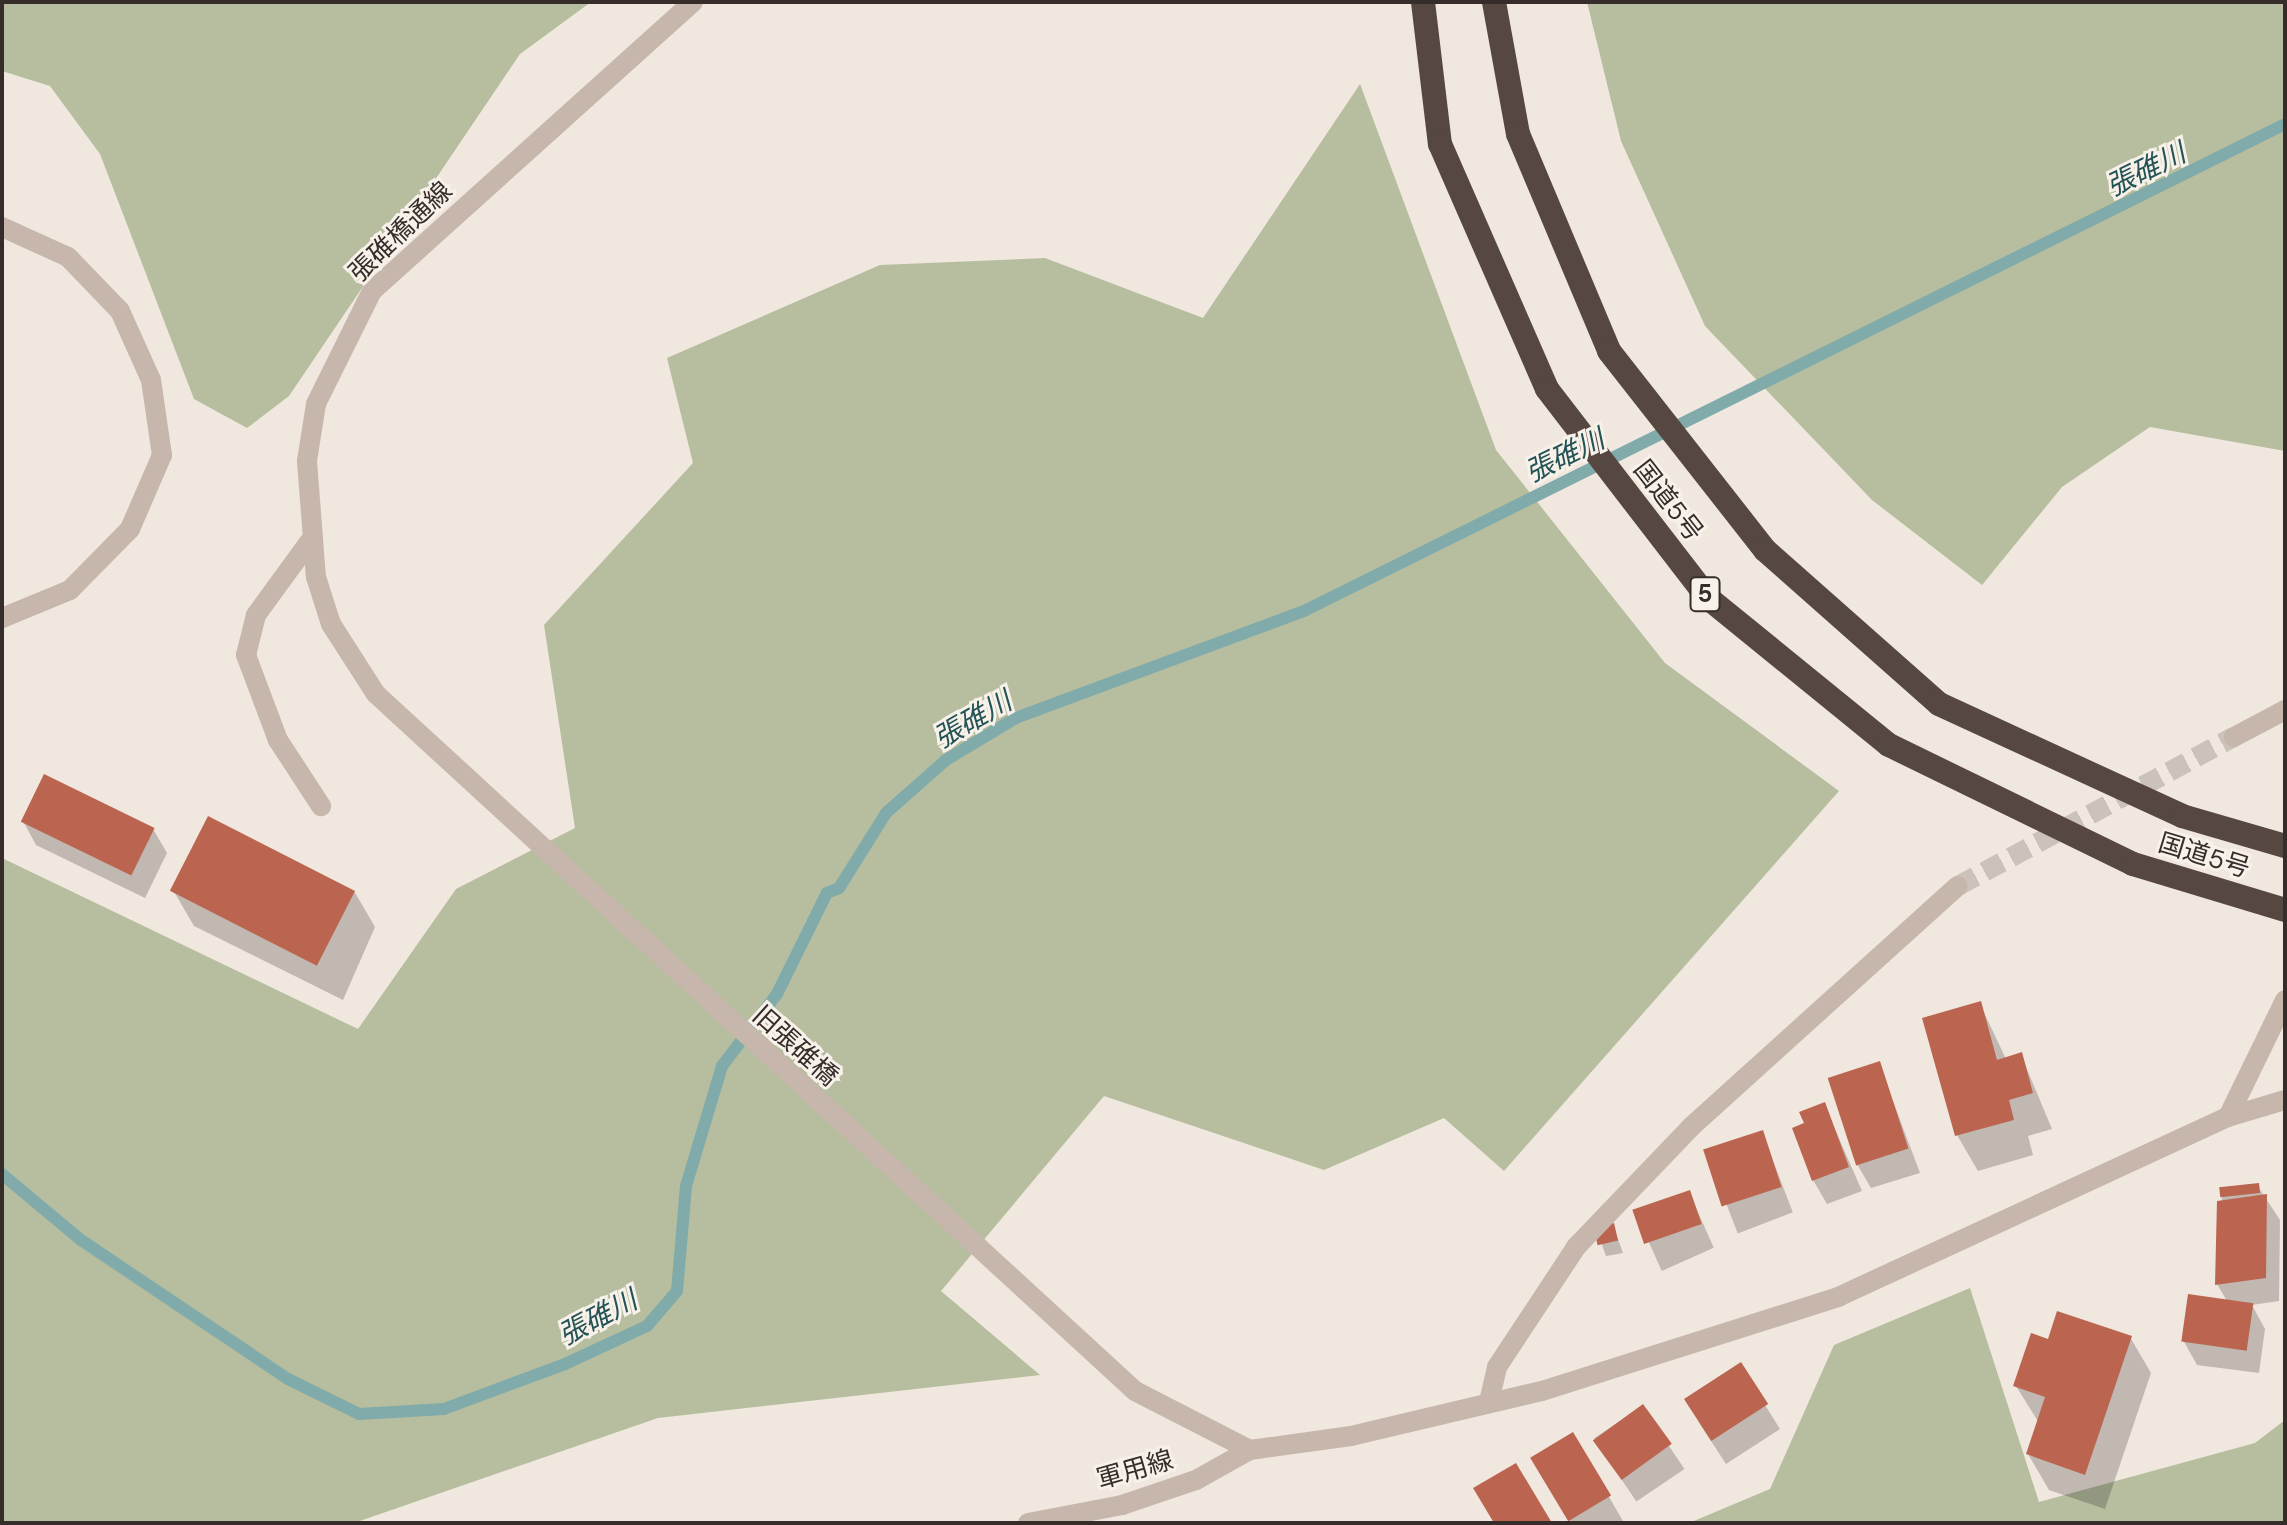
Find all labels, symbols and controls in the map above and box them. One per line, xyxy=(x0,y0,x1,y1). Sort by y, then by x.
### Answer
water label: 張碓川 xyxy=(2101,136,2191,204)
street label: 張碓橋通線 xyxy=(343,176,459,288)
water label: 張碓川 xyxy=(1520,422,1610,490)
street label: 国道5号 xyxy=(1627,454,1709,548)
road number: 5 xyxy=(1689,574,1721,614)
water label: 張碓川 xyxy=(928,684,1018,756)
street label: 国道5号 xyxy=(2155,827,2253,885)
street label: 旧張碓橋 xyxy=(746,1000,844,1092)
water label: 張碓川 xyxy=(553,1283,643,1353)
street label: 軍用線 xyxy=(1093,1444,1177,1496)

